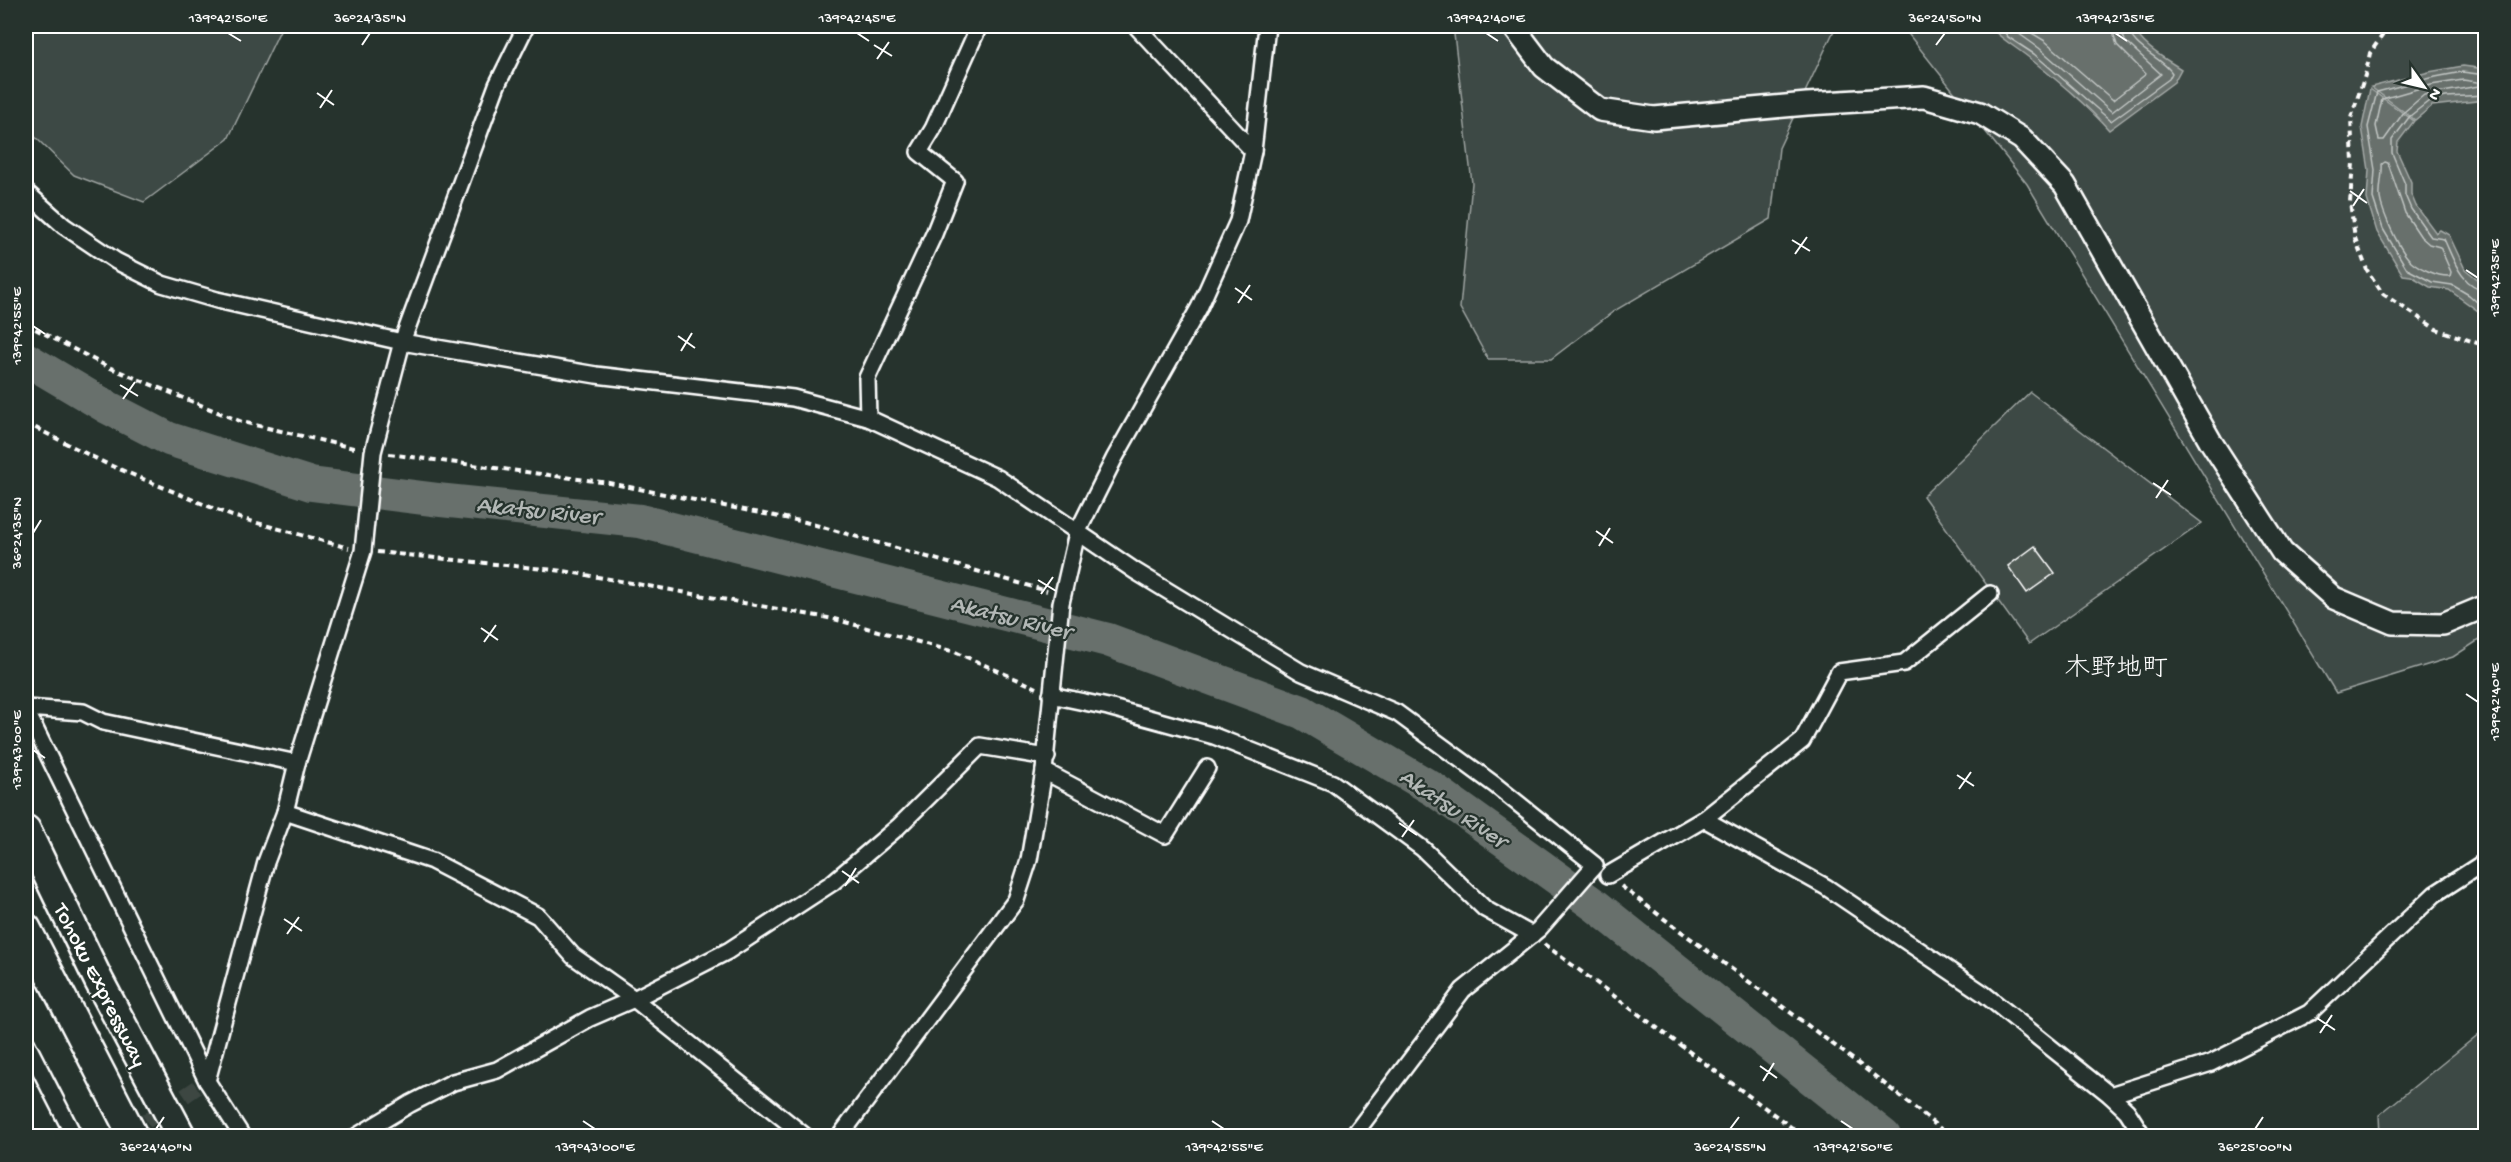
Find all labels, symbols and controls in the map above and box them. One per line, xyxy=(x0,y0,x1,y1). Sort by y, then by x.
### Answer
text: 139°42'50"E xyxy=(188,10,268,28)
text: 36°24'35"N xyxy=(333,10,406,28)
text: 139°42'45"E xyxy=(818,10,896,28)
text: 139°42'40"E xyxy=(1446,10,1525,28)
text: 36°24'50"N xyxy=(1908,10,1982,28)
text: 139°42'35"E xyxy=(2075,10,2154,28)
north arrow xyxy=(2394,57,2454,117)
text: N xyxy=(2422,84,2444,104)
text: 139°42'35"E xyxy=(2487,239,2505,318)
text: 139°42'55"E xyxy=(9,286,27,366)
water label: Akatsu River xyxy=(475,492,605,534)
text: 36°24'35"N xyxy=(9,497,27,570)
water label: Akatsu River xyxy=(947,590,1078,649)
district label: 木野地町 xyxy=(2064,653,2168,686)
text: 139°42'40"E xyxy=(2487,663,2505,742)
text: 139°43'00"E xyxy=(9,710,27,791)
water label: Akatsu River xyxy=(1393,763,1515,859)
street label: Tohoku Expressway xyxy=(45,898,151,1072)
text: 36°24'40"N xyxy=(119,1139,192,1157)
text: 139°43'00"E xyxy=(554,1139,635,1157)
text: 139°42'55"E xyxy=(1184,1139,1264,1157)
text: 36°24'55"N xyxy=(1693,1139,1766,1157)
text: 139°42'50"E xyxy=(1813,1139,1893,1157)
text: 36°25'00"N xyxy=(2217,1139,2292,1157)

